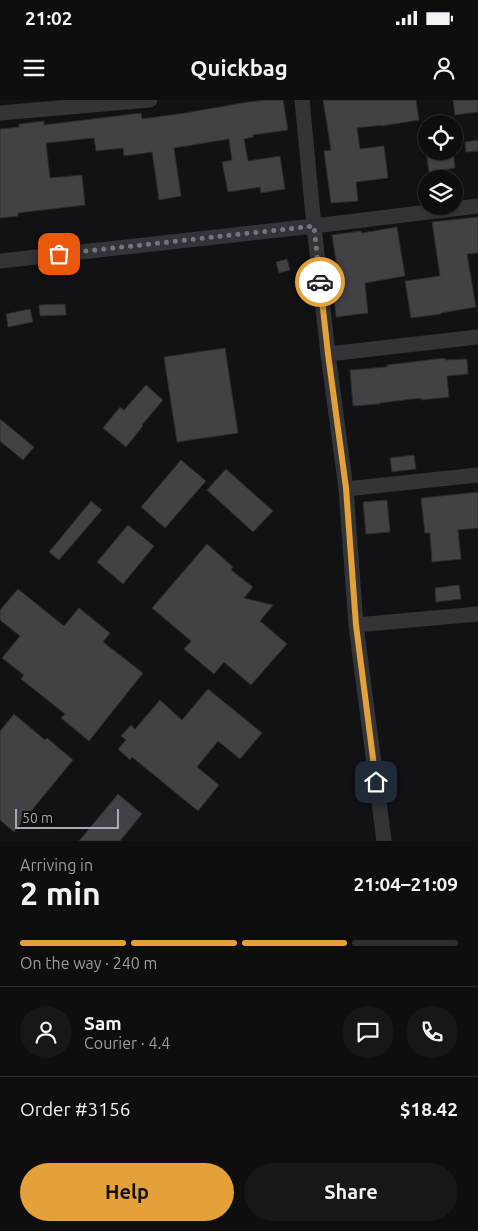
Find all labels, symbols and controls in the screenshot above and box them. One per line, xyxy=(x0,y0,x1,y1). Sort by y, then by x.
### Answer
text: 21:02 xyxy=(25,7,73,29)
icon: menu xyxy=(20,54,48,82)
icon: person xyxy=(430,54,458,82)
text: Quickbag xyxy=(190,55,288,80)
map controls xyxy=(418,115,463,215)
button: locate xyxy=(418,115,463,160)
button: layers xyxy=(418,170,463,215)
pin xyxy=(38,233,80,275)
icon: bag xyxy=(45,240,73,268)
courier xyxy=(295,257,345,307)
icon: car xyxy=(306,268,334,296)
pin xyxy=(355,761,397,803)
icon: home xyxy=(362,768,390,796)
scale bar xyxy=(15,806,119,829)
text: 50 m xyxy=(22,810,53,826)
text: Arriving in xyxy=(20,856,93,874)
text: 21:04–21:09 xyxy=(353,873,458,895)
text: 2 min xyxy=(20,875,101,911)
text: On the way · 240 m xyxy=(20,954,157,972)
button: person xyxy=(20,1006,72,1058)
button: chat xyxy=(342,1006,394,1058)
button: phone xyxy=(406,1006,458,1058)
text: Sam xyxy=(84,1012,122,1034)
text: Courier · 4.4 xyxy=(84,1034,170,1052)
text: Order #3156 xyxy=(20,1098,130,1120)
text: $18.42 xyxy=(400,1098,458,1120)
button: Help xyxy=(20,1163,234,1221)
button: Share xyxy=(244,1163,458,1221)

